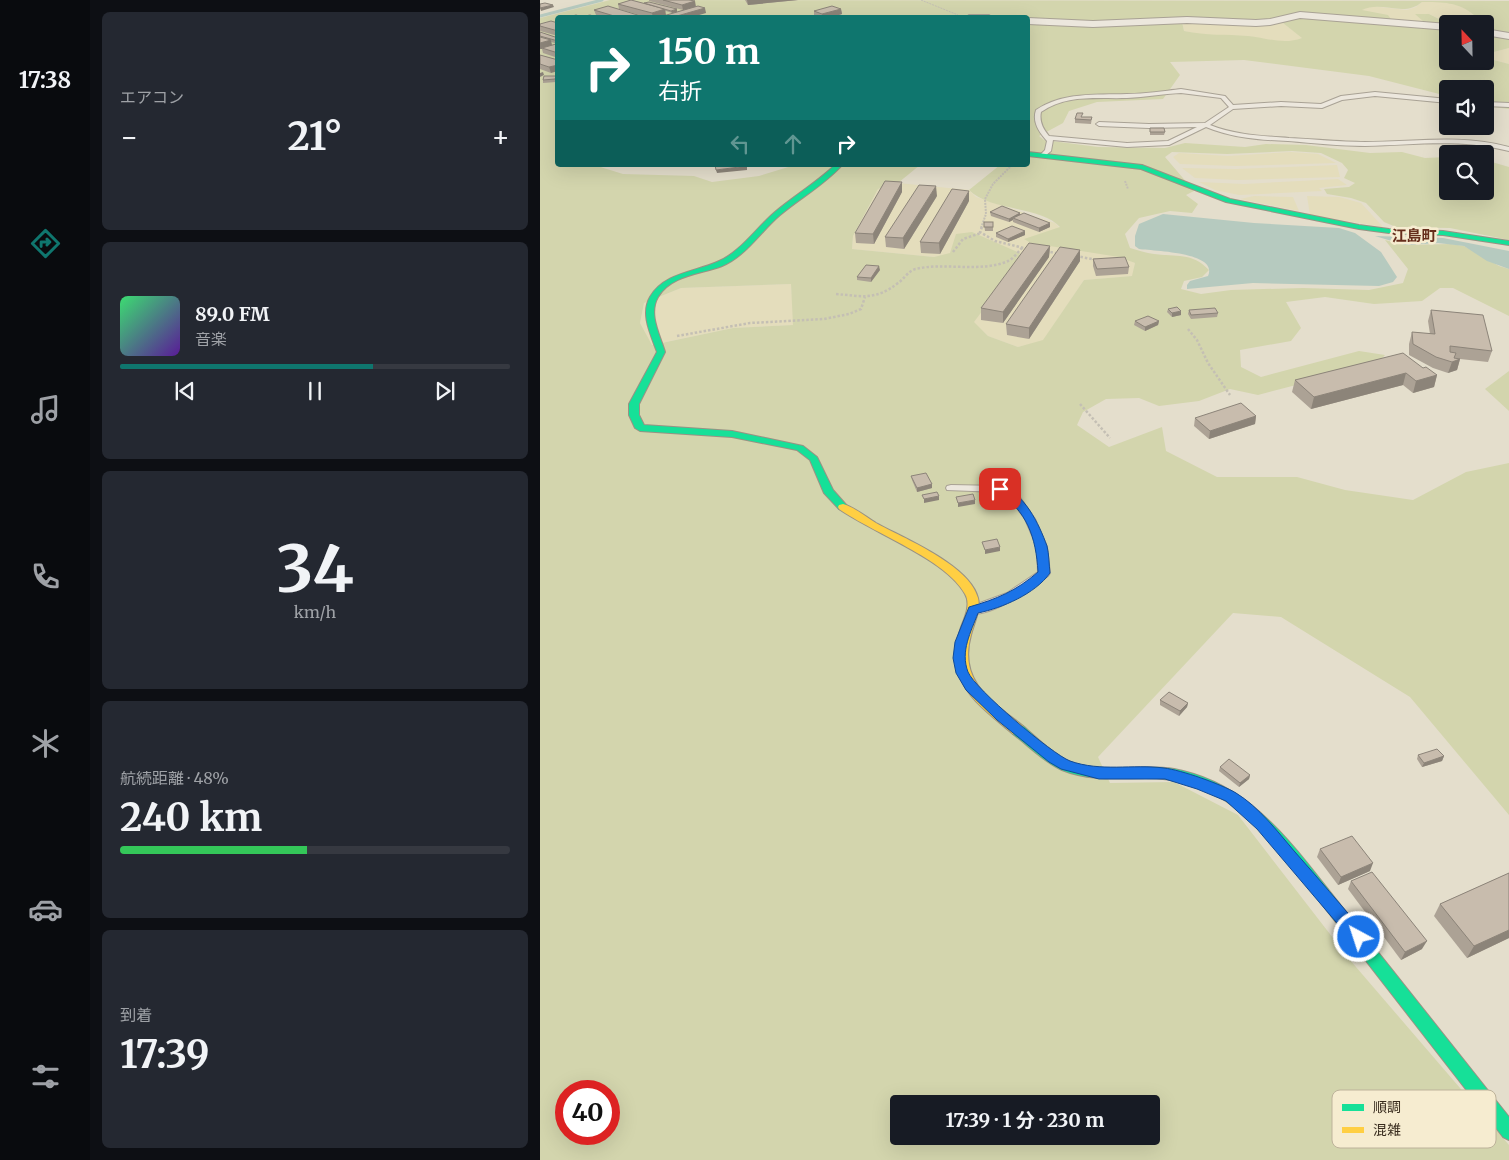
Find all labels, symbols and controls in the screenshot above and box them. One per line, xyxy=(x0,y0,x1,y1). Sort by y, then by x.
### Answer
north arrow xyxy=(1439,15,1494,70)
map controls xyxy=(1439,15,1494,200)
text: 150 m xyxy=(658,30,760,74)
icon: right xyxy=(575,35,640,100)
text: 17:38 xyxy=(19,66,71,94)
text: 右折 xyxy=(658,77,702,105)
button: sound xyxy=(1439,80,1494,135)
text: エアコン xyxy=(120,87,184,107)
text: 21° xyxy=(288,113,342,160)
text: − xyxy=(120,119,139,155)
text: + xyxy=(491,119,510,155)
icon: left xyxy=(726,130,754,158)
icon: ahead xyxy=(779,130,807,158)
icon: right xyxy=(832,130,860,158)
button: search xyxy=(1439,145,1494,200)
icon: directions xyxy=(28,226,63,261)
district label: 江島町 xyxy=(1391,226,1437,245)
text: 89.0 FM xyxy=(195,302,270,326)
text: 音楽 xyxy=(195,329,227,349)
icon: previous xyxy=(171,377,199,405)
icon: pause xyxy=(301,377,329,405)
icon: next xyxy=(431,377,459,405)
icon: music xyxy=(28,392,63,427)
pin xyxy=(979,468,1021,510)
icon: arrive xyxy=(986,475,1014,503)
text: 34 xyxy=(276,528,354,610)
icon: phone xyxy=(28,559,63,594)
text: km/h xyxy=(294,602,336,622)
icon: climate xyxy=(28,726,63,761)
text: 航続距離 · 48% xyxy=(120,768,229,788)
text: 240 km xyxy=(120,794,262,841)
icon: car xyxy=(28,892,63,927)
position arrow xyxy=(1332,910,1384,962)
text: 到着 xyxy=(120,1005,152,1025)
text: 17:39 xyxy=(120,1031,209,1078)
icon: filters xyxy=(28,1059,63,1094)
speed limit sign: 40 xyxy=(555,1080,620,1145)
legend xyxy=(1332,1090,1496,1148)
text: 順調 xyxy=(1373,1098,1401,1116)
text: 17:39 · 1 分 · 230 m xyxy=(946,1108,1104,1132)
text: 混雑 xyxy=(1373,1121,1401,1139)

